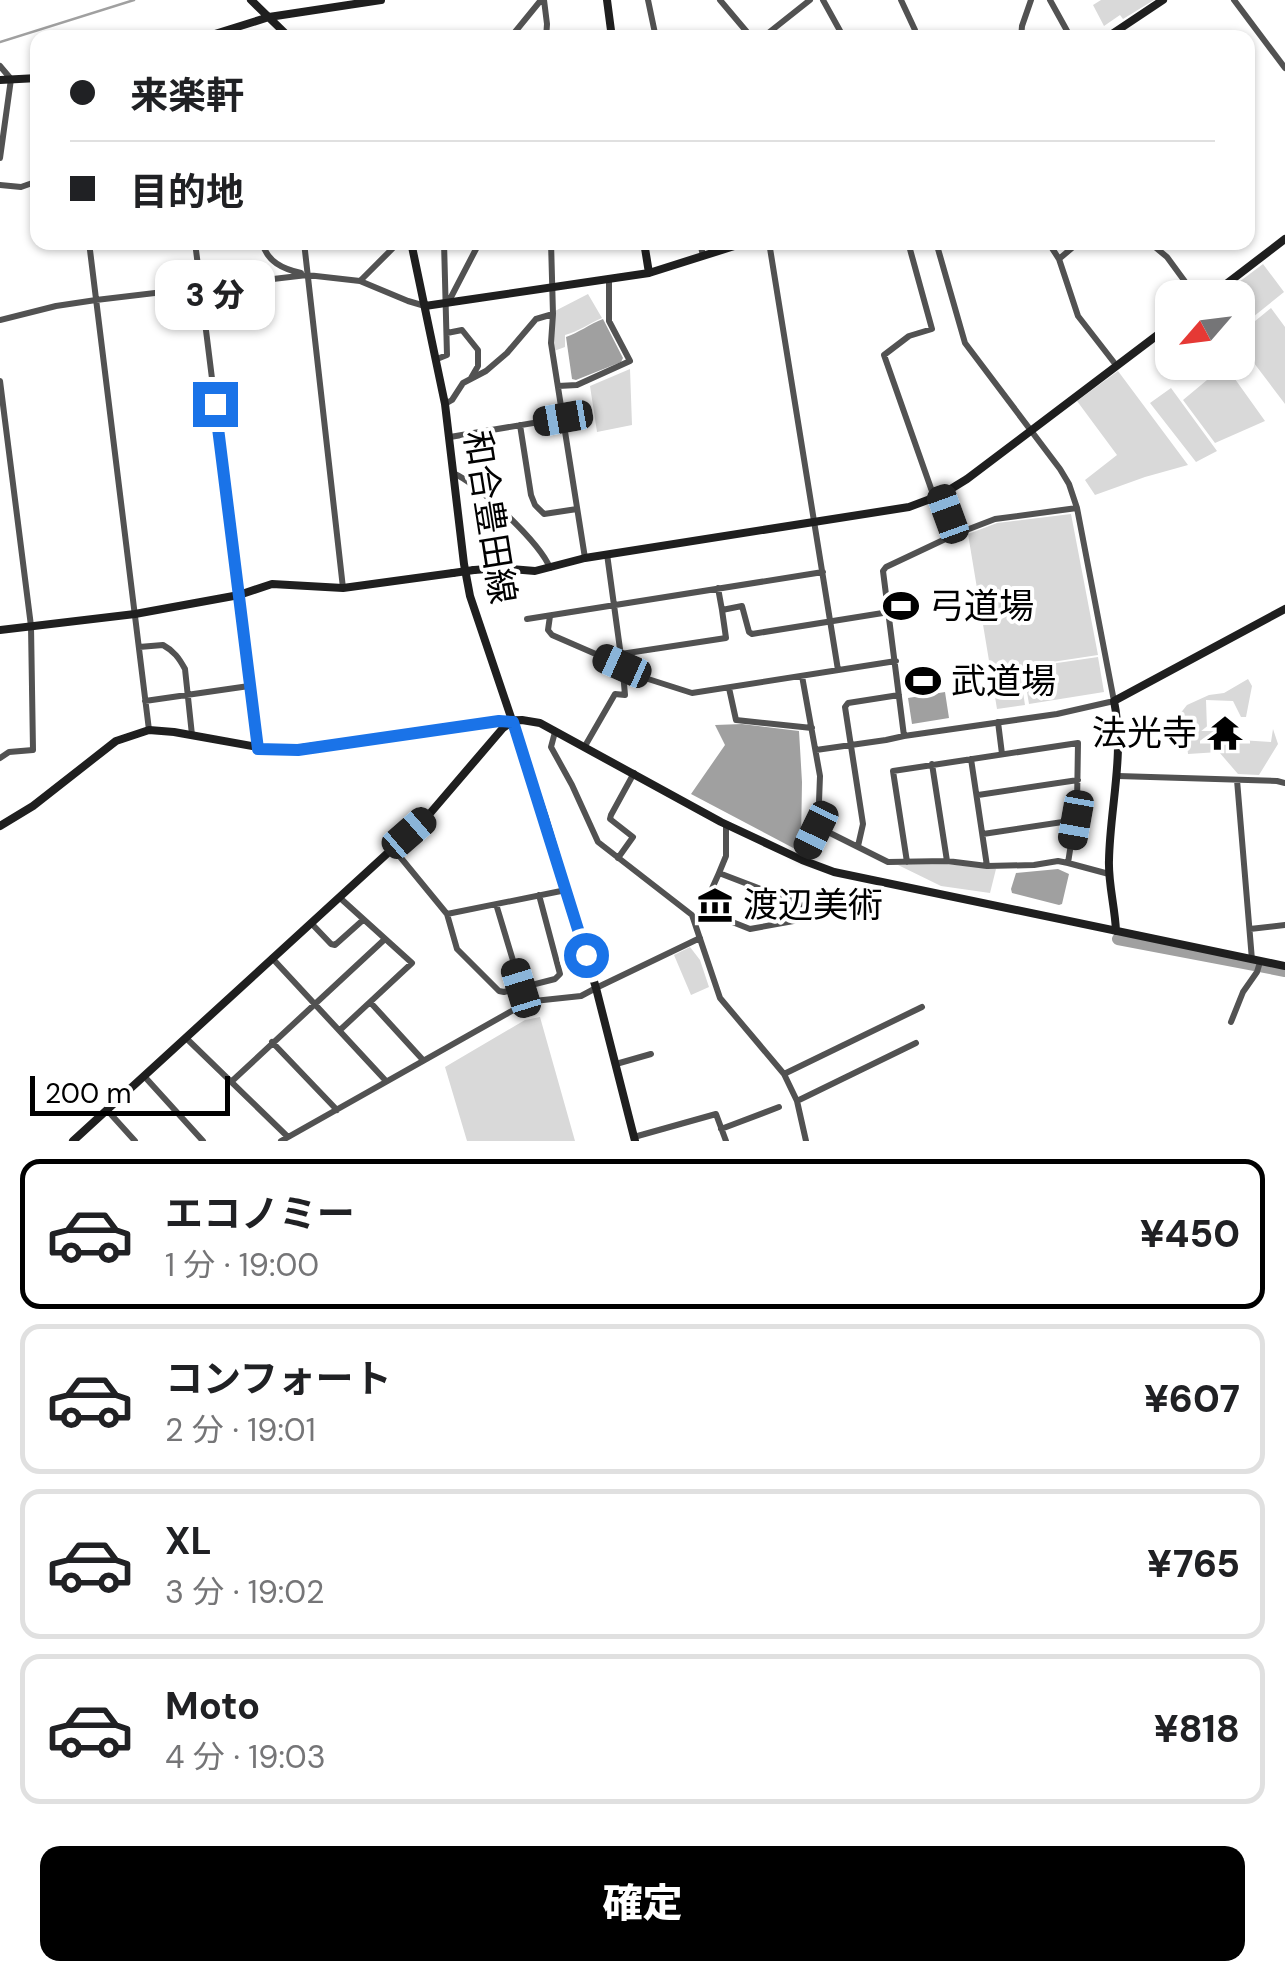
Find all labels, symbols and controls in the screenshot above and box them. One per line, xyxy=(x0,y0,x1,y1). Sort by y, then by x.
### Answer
text: 来楽軒 xyxy=(130,71,244,121)
text: 目的地 xyxy=(130,167,244,217)
callout: 3 分 xyxy=(155,259,275,329)
text: 3 分 xyxy=(186,274,244,316)
north arrow xyxy=(1155,280,1255,380)
map controls xyxy=(1155,280,1255,380)
route end xyxy=(193,382,238,427)
car xyxy=(531,398,595,438)
street label: 和合豊田線 xyxy=(454,427,526,607)
car xyxy=(924,481,972,547)
place label: 弓道場 xyxy=(929,583,1034,629)
sports icon: 弓道場 xyxy=(882,587,920,625)
car xyxy=(588,640,656,692)
place label: 武道場 xyxy=(951,658,1056,704)
sports icon: 武道場 xyxy=(904,662,942,700)
place label: 法光寺 xyxy=(1092,710,1197,756)
temple icon: 法光寺 xyxy=(1206,714,1244,752)
car xyxy=(1056,788,1096,852)
car xyxy=(789,796,843,864)
car xyxy=(377,802,441,864)
place label: 渡辺美術 xyxy=(743,882,883,928)
museum icon: 渡辺美術 xyxy=(696,886,734,924)
route start xyxy=(564,933,609,978)
car xyxy=(498,955,544,1021)
scale bar xyxy=(30,1071,230,1116)
text: 200 m xyxy=(45,1075,132,1112)
icon: car xyxy=(45,1189,135,1279)
text: エコノミー xyxy=(165,1189,355,1239)
text: ¥450 xyxy=(1140,1209,1240,1259)
text: 1 分 · 19:00 xyxy=(165,1244,319,1286)
icon: car xyxy=(45,1354,135,1444)
text: コンフォート xyxy=(165,1354,392,1404)
text: ¥607 xyxy=(1144,1374,1240,1424)
text: 2 分 · 19:01 xyxy=(165,1409,316,1451)
text: XL xyxy=(165,1516,212,1566)
icon: car xyxy=(45,1519,135,1609)
text: ¥765 xyxy=(1147,1539,1240,1589)
text: 3 分 · 19:02 xyxy=(165,1571,324,1613)
text: Moto xyxy=(165,1681,260,1731)
icon: car xyxy=(45,1684,135,1774)
text: ¥818 xyxy=(1154,1704,1240,1754)
text: 4 分 · 19:03 xyxy=(165,1736,326,1778)
button: 確定 xyxy=(40,1846,1245,1961)

